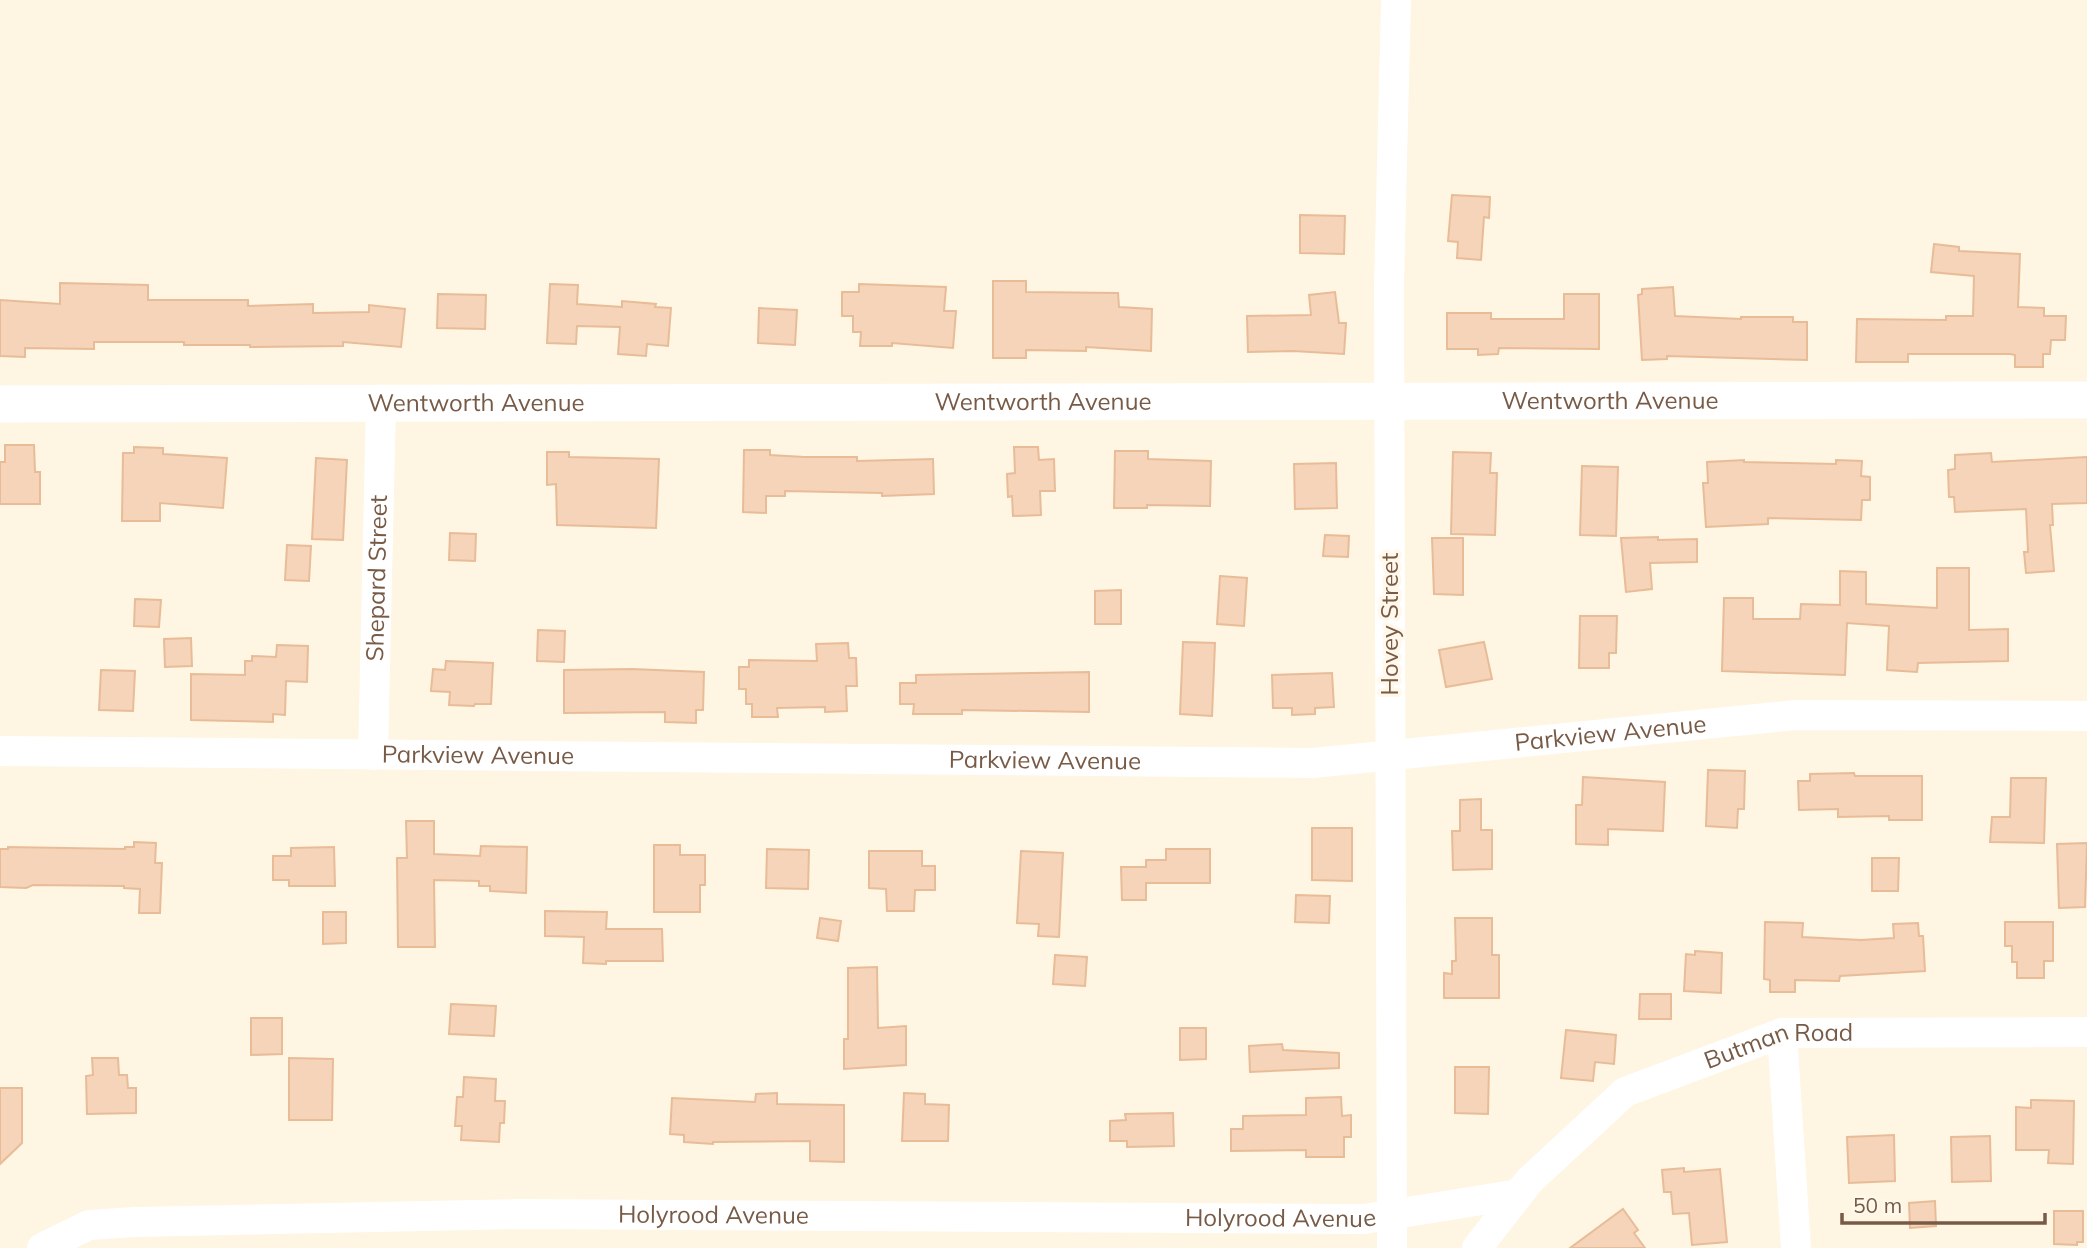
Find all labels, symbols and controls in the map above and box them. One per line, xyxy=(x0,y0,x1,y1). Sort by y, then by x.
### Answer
street label: Wentworth Avenue xyxy=(1501,385,1719,415)
street label: Wentworth Avenue xyxy=(934,386,1152,416)
street label: Wentworth Avenue xyxy=(367,387,585,417)
street label: Shepard Street xyxy=(359,494,393,662)
street label: Hovey Street xyxy=(1374,553,1404,695)
street label: Parkview Avenue xyxy=(1513,708,1708,757)
street label: Parkview Avenue xyxy=(382,738,574,770)
street label: Parkview Avenue xyxy=(949,744,1141,775)
street label: Butman Road xyxy=(1700,1016,1853,1075)
scale bar xyxy=(1842,1182,2045,1226)
text: 50 m xyxy=(1853,1192,1902,1218)
street label: Holyrood Avenue xyxy=(618,1199,809,1230)
street label: Holyrood Avenue xyxy=(1185,1201,1378,1233)

